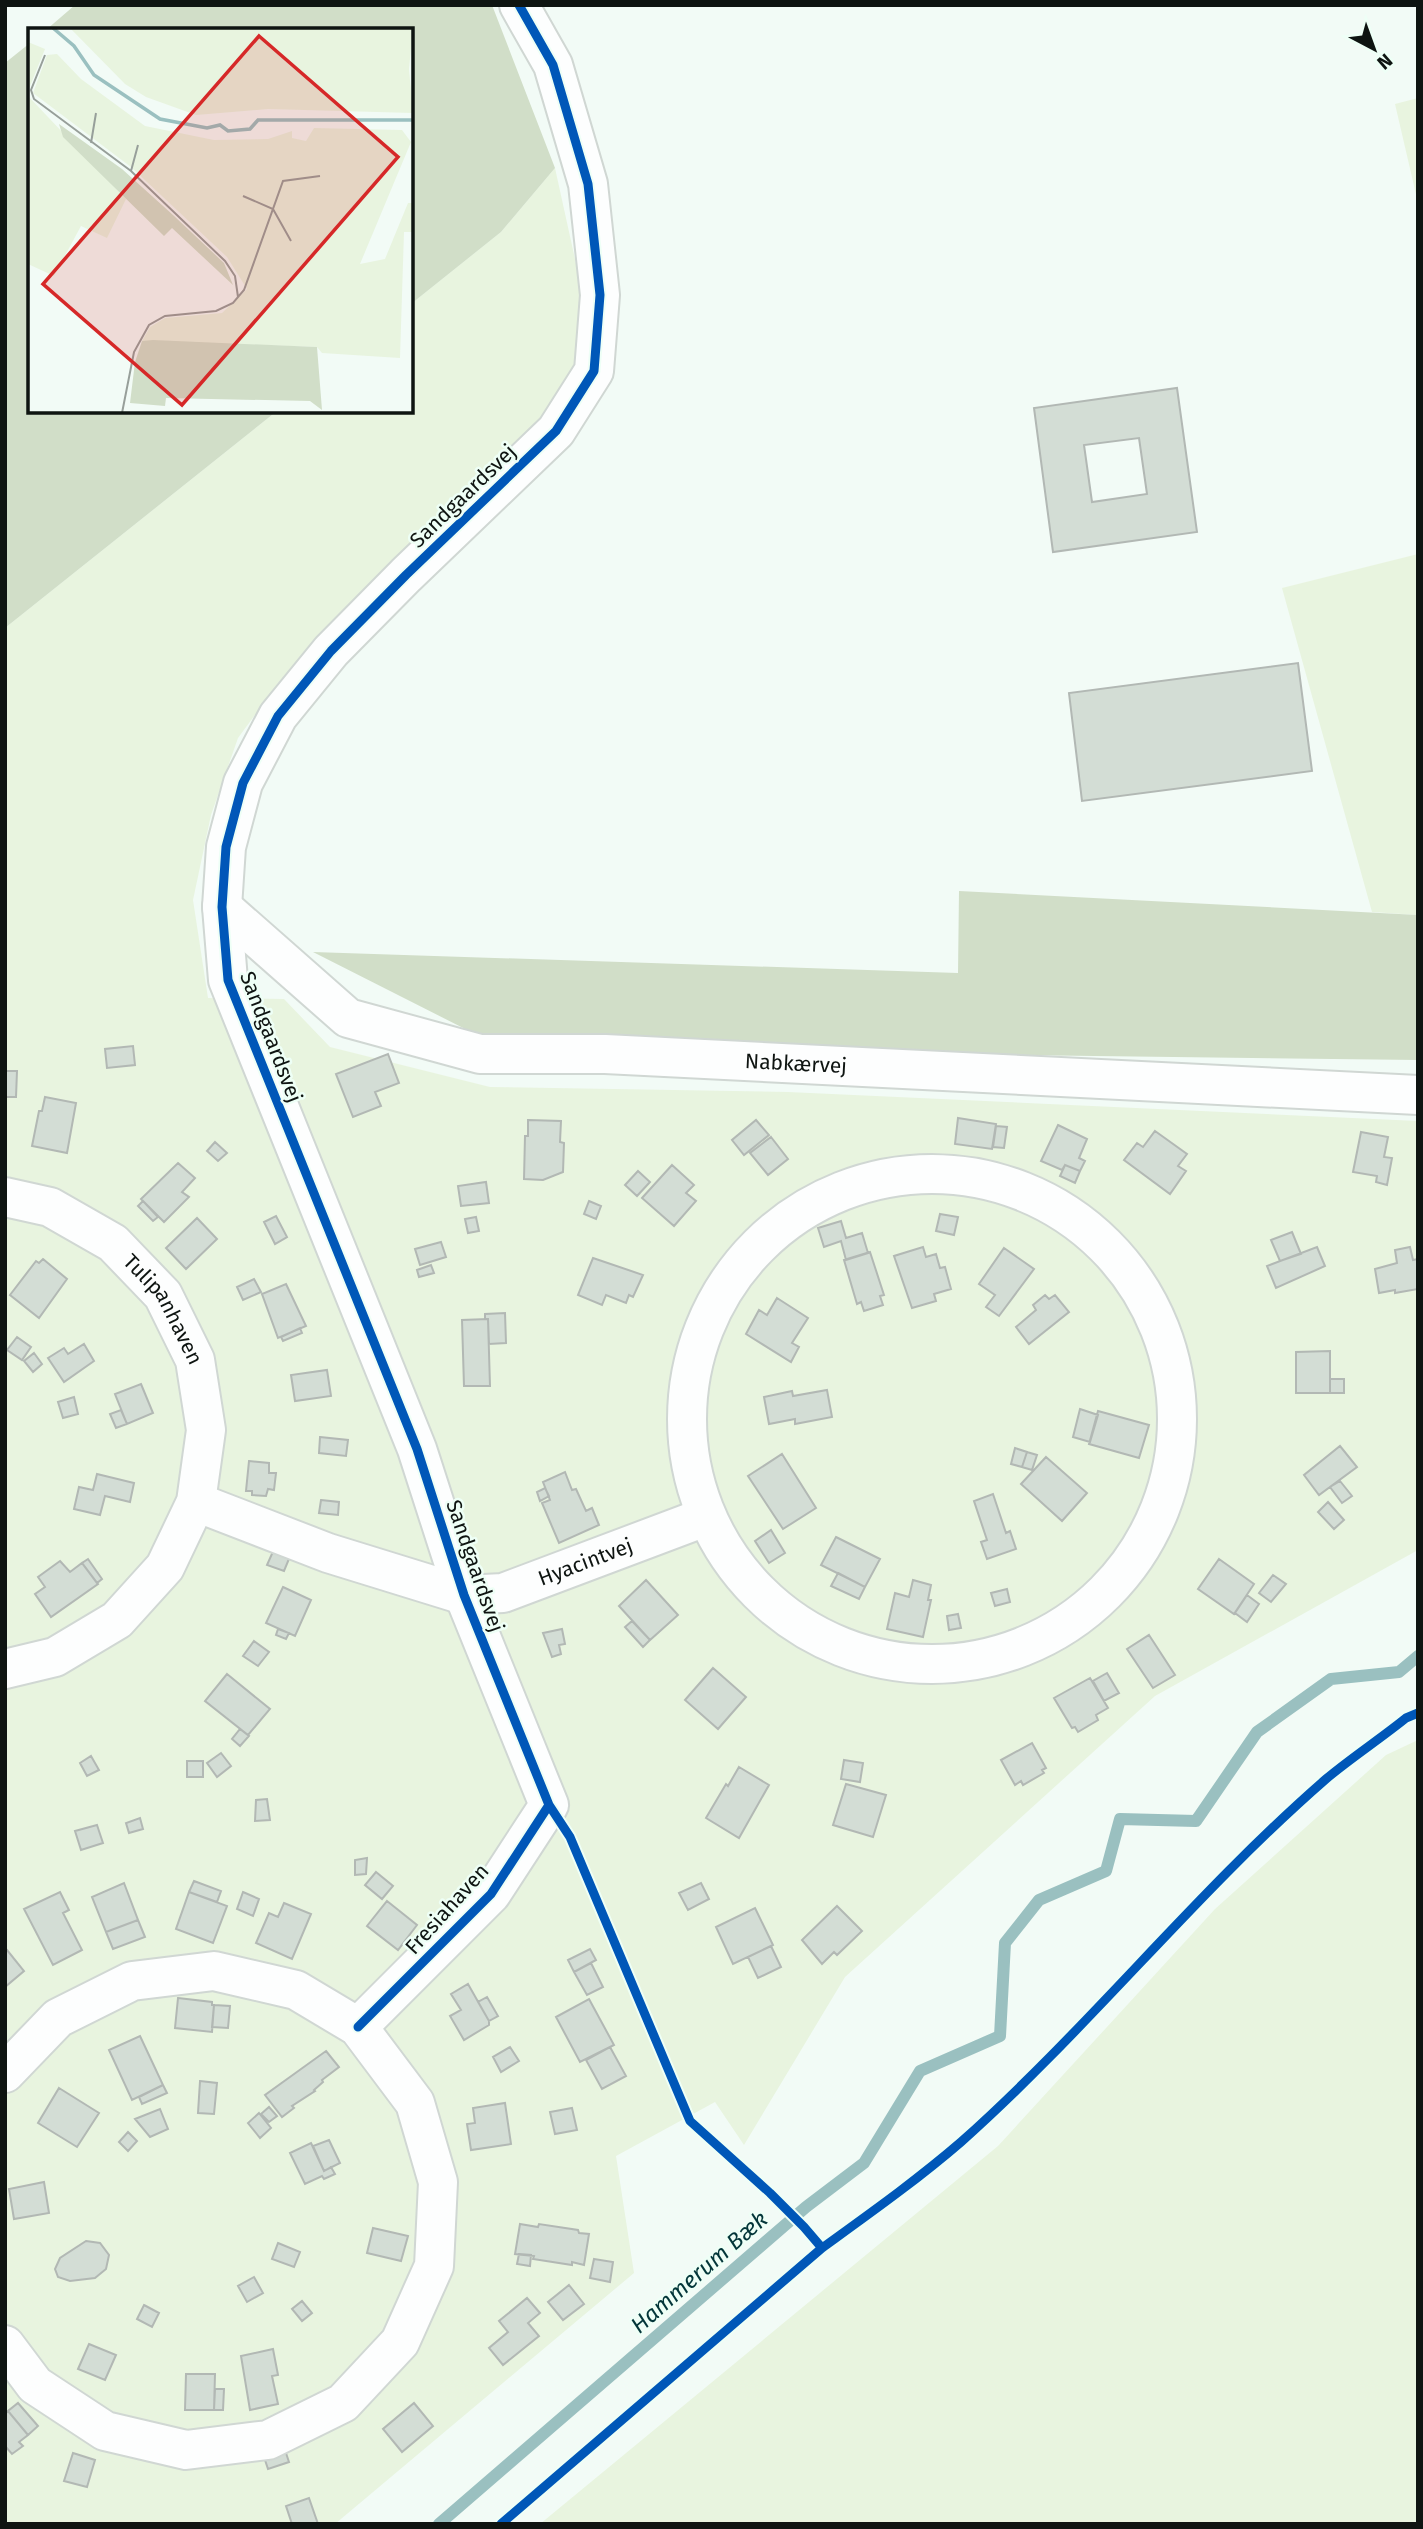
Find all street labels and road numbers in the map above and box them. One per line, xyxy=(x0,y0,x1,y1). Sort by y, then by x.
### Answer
street label: Sandgaardsvej xyxy=(404,439,522,553)
street label: Sandgaardsvej xyxy=(234,968,308,1106)
street label: Nabkærvej xyxy=(744,1048,848,1079)
street label: Tulipanhaven xyxy=(118,1249,208,1369)
street label: Sandgaardsvej xyxy=(440,1496,510,1636)
street label: Hyacintvej xyxy=(535,1532,636,1592)
street label: Fresiahaven xyxy=(400,1858,494,1960)

